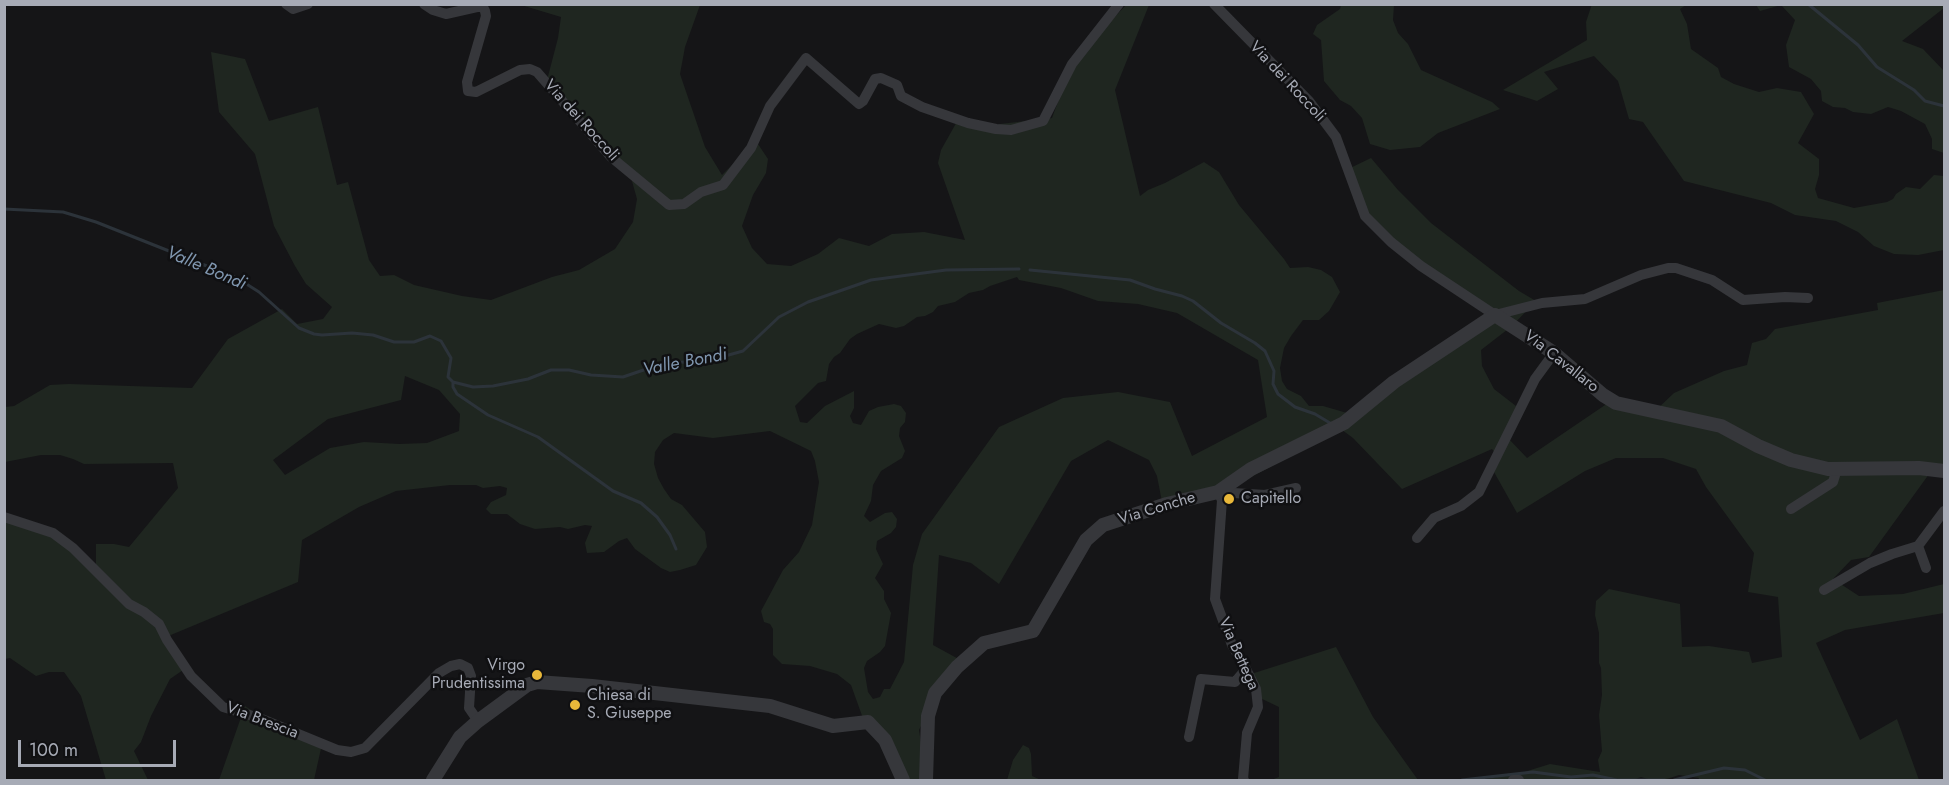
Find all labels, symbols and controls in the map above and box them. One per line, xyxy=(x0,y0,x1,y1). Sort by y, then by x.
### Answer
street label: Via dei Roccoli xyxy=(1245,38,1329,126)
street label: Via dei Roccoli xyxy=(539,76,623,166)
water label: Valle Bondi xyxy=(163,242,249,296)
street label: Via Cavallaro xyxy=(1520,327,1602,397)
water label: Valle Bondi xyxy=(641,344,729,382)
street label: Via Conche xyxy=(1116,488,1198,530)
place label: Capitello xyxy=(1241,489,1301,509)
marker: Capitello xyxy=(1222,492,1236,506)
street label: Via Bettega xyxy=(1214,615,1262,693)
place label: Virgo Prudentissima xyxy=(432,656,525,694)
marker: Virgo Prudentissima xyxy=(530,668,544,682)
place label: Chiesa di S. Giuseppe xyxy=(587,686,671,724)
street label: Via Brescia xyxy=(223,698,301,744)
marker: Chiesa di S. Giuseppe xyxy=(568,698,582,712)
scale bar xyxy=(21,728,178,766)
text: 100 m xyxy=(29,737,78,763)

